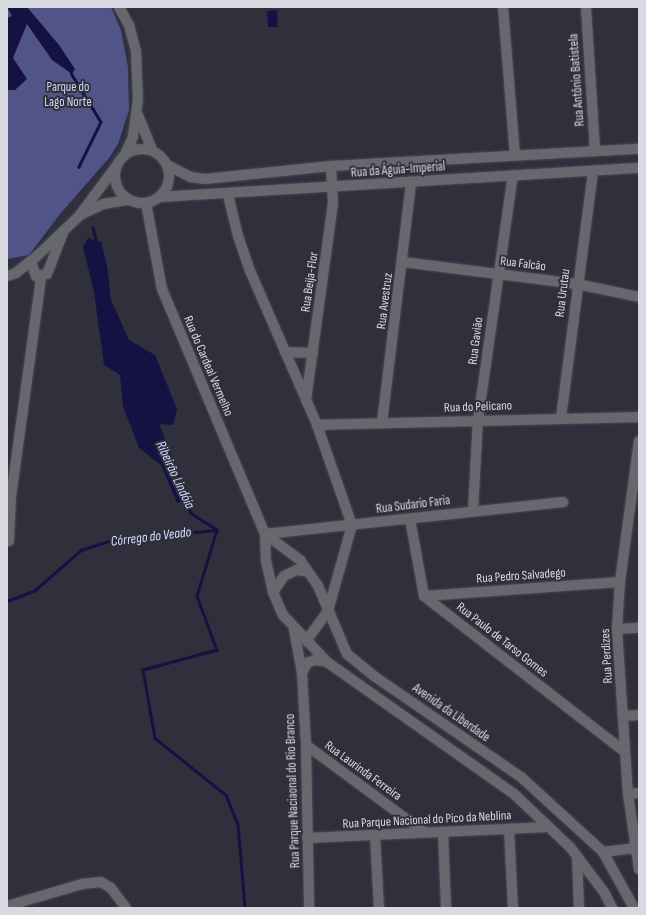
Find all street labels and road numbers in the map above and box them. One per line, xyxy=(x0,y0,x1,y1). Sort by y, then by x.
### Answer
street label: Rua Antônio Batistela xyxy=(566,33,588,127)
street label: Rua da Águia-Imperial xyxy=(350,159,446,181)
street label: Rua Beija-Flor xyxy=(298,251,322,313)
street label: Rua Falcão xyxy=(499,253,547,275)
street label: Rua Urutau xyxy=(552,268,574,318)
street label: Rua Avestruz xyxy=(374,272,396,330)
street label: Rua do Cardeal Vermelho xyxy=(180,313,236,419)
street label: Rua Gavião xyxy=(465,316,487,366)
street label: Rua do Pelicano xyxy=(444,398,512,416)
street label: Rua Sudario Faria xyxy=(375,493,451,517)
street label: Rua Pedro Salvadego xyxy=(476,565,566,587)
street label: Rua Paulo de Tarso Gomes xyxy=(453,599,551,681)
street label: Rua Perdizes xyxy=(598,628,616,684)
street label: Avenida da Liberdade xyxy=(409,681,493,745)
street label: Rua Parque Naciaonal do Rio Branco xyxy=(283,714,303,868)
street label: Rua Laurinda Ferreira xyxy=(321,738,405,804)
street label: Rua Parque Nacional do Pico da Neblina xyxy=(342,808,512,832)

